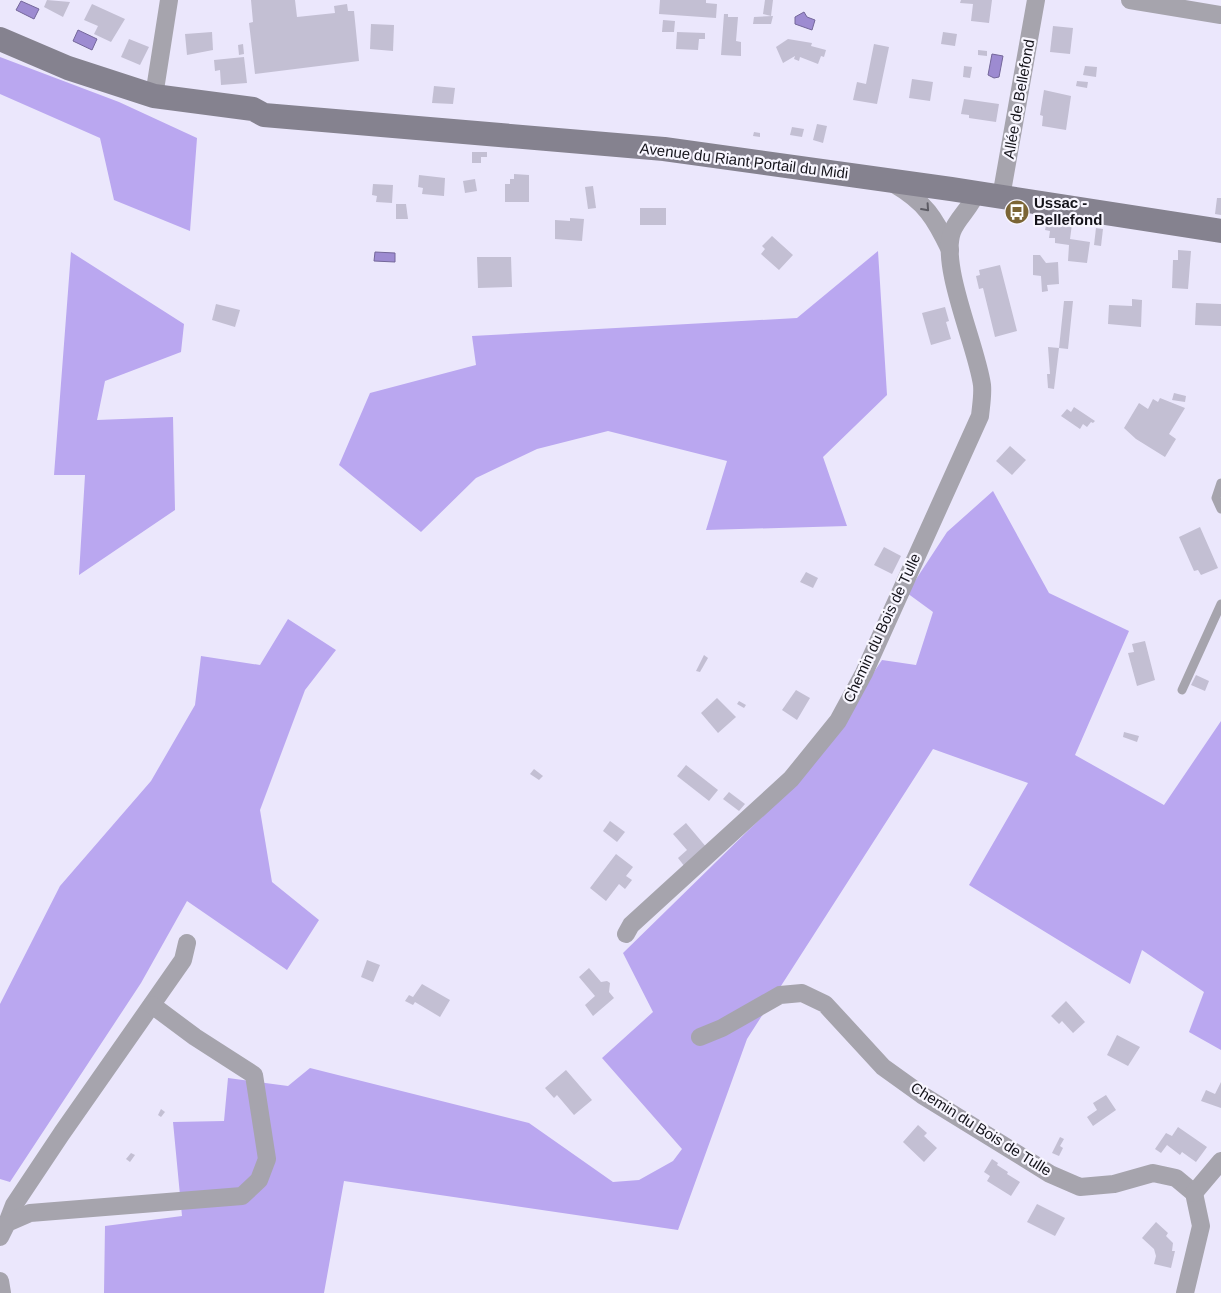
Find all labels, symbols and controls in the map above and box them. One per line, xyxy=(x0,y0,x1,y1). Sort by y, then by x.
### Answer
street label: Allée de Bellefond xyxy=(1000,38,1037,160)
street label: Avenue du Riant Portail du Midi xyxy=(639,139,849,182)
place label: Ussac - Bellefond xyxy=(1034,194,1102,228)
bus stop icon: Ussac - Bellefond xyxy=(1004,199,1030,225)
one-way arrow xyxy=(920,203,929,212)
street label: Chemin du Bois de Tulle xyxy=(839,551,924,705)
street label: Chemin du Bois de Tulle xyxy=(908,1078,1055,1179)

